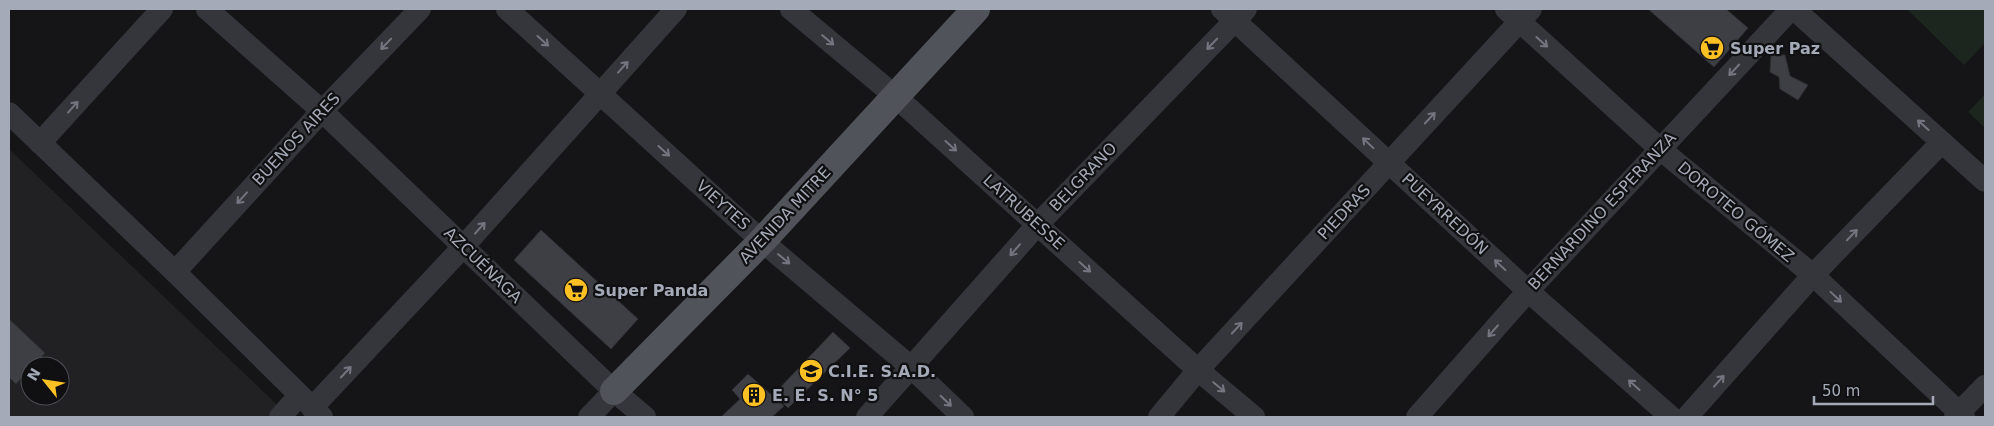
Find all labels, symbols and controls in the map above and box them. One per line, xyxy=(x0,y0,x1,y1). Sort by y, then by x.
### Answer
one-way arrow xyxy=(821,34,834,45)
one-way arrow xyxy=(537,35,550,47)
supermarket icon: Super Paz xyxy=(1699,35,1725,61)
one-way arrow xyxy=(1536,36,1549,47)
one-way arrow xyxy=(380,38,392,50)
one-way arrow xyxy=(1206,38,1218,50)
place label: Super Paz xyxy=(1730,39,1820,58)
one-way arrow xyxy=(617,61,629,74)
one-way arrow xyxy=(1728,64,1740,76)
street label: BUENOS AIRES xyxy=(248,89,344,189)
one-way arrow xyxy=(67,100,79,113)
one-way arrow xyxy=(1424,112,1436,125)
one-way arrow xyxy=(1917,119,1930,131)
street label: BERNARDINO ESPERANZA xyxy=(1524,128,1680,294)
one-way arrow xyxy=(1361,137,1374,149)
street label: BELGRANO xyxy=(1045,139,1121,215)
one-way arrow xyxy=(944,140,957,152)
one-way arrow xyxy=(657,145,670,156)
street label: DOROTEO GÓMEZ xyxy=(1674,158,1798,266)
street label: AVENIDA MITRE xyxy=(735,163,835,267)
street label: PUEYRREDÓN xyxy=(1398,169,1492,259)
street label: LATRUBESSE xyxy=(979,170,1069,254)
street label: VIEYTES xyxy=(692,176,754,234)
street label: PIEDRAS xyxy=(1314,181,1374,243)
one-way arrow xyxy=(236,192,248,205)
one-way arrow xyxy=(474,221,486,234)
street label: AZCUÉNAGA xyxy=(440,223,526,307)
one-way arrow xyxy=(1846,228,1858,241)
one-way arrow xyxy=(1010,243,1021,256)
one-way arrow xyxy=(777,254,790,265)
one-way arrow xyxy=(1494,259,1507,271)
one-way arrow xyxy=(1078,261,1091,273)
supermarket icon: Super Panda xyxy=(563,277,589,303)
place label: Super Panda xyxy=(594,281,708,300)
one-way arrow xyxy=(1830,291,1843,303)
one-way arrow xyxy=(1231,321,1243,334)
one-way arrow xyxy=(1487,324,1499,337)
north arrow xyxy=(20,356,70,406)
school or university icon: C.I.E. S.A.D. xyxy=(798,358,824,384)
place label: C.I.E. S.A.D. xyxy=(828,362,936,381)
text: N xyxy=(24,365,44,384)
one-way arrow xyxy=(340,366,351,379)
one-way arrow xyxy=(1713,374,1725,387)
scale bar xyxy=(1814,374,1933,406)
one-way arrow xyxy=(1628,379,1641,391)
building icon: E. E. S. N° 5 xyxy=(741,382,767,408)
one-way arrow xyxy=(1212,382,1225,393)
text: 50 m xyxy=(1822,382,1860,400)
place label: E. E. S. N° 5 xyxy=(772,386,878,405)
one-way arrow xyxy=(940,395,952,407)

